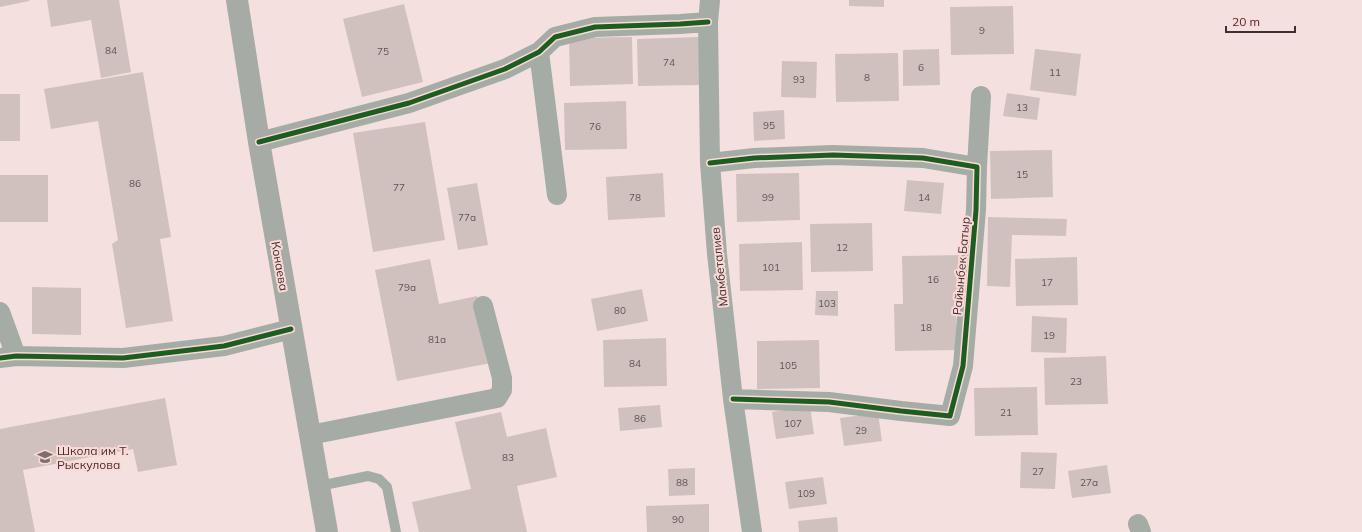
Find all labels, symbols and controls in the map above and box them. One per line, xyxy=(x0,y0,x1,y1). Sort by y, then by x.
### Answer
scale bar xyxy=(1226,8,1295,34)
text: 20 m xyxy=(1232,14,1260,29)
house number: 9 xyxy=(979,24,985,37)
house number: 84 xyxy=(105,44,117,57)
house number: 75 xyxy=(377,45,389,58)
house number: 74 xyxy=(663,56,675,69)
house number: 6 xyxy=(918,61,924,74)
house number: 11 xyxy=(1049,66,1061,79)
house number: 8 xyxy=(864,71,870,84)
house number: 93 xyxy=(793,73,805,86)
house number: 13 xyxy=(1016,101,1028,114)
house number: 95 xyxy=(763,119,775,132)
house number: 76 xyxy=(589,120,601,133)
house number: 15 xyxy=(1016,168,1028,181)
house number: 86 xyxy=(129,177,141,190)
house number: 77 xyxy=(393,181,405,194)
house number: 78 xyxy=(629,191,641,204)
house number: 99 xyxy=(762,191,774,204)
house number: 14 xyxy=(918,191,930,204)
house number: 77а xyxy=(458,211,476,224)
street label: Райынбек Батыр xyxy=(949,216,973,316)
street label: Мамбеталиев xyxy=(707,226,731,307)
street label: Конаева xyxy=(268,240,292,292)
house number: 12 xyxy=(836,241,848,254)
house number: 101 xyxy=(762,261,780,274)
house number: 16 xyxy=(927,273,939,286)
house number: 17 xyxy=(1041,276,1053,289)
house number: 79а xyxy=(398,281,416,294)
house number: 103 xyxy=(818,297,836,310)
house number: 80 xyxy=(614,304,626,317)
house number: 18 xyxy=(920,321,932,334)
house number: 19 xyxy=(1043,329,1055,342)
house number: 81а xyxy=(428,333,446,346)
house number: 84 xyxy=(629,357,641,370)
house number: 105 xyxy=(779,359,797,372)
house number: 23 xyxy=(1070,375,1082,388)
house number: 21 xyxy=(1000,406,1012,419)
house number: 86 xyxy=(634,412,646,425)
house number: 107 xyxy=(784,417,802,430)
house number: 29 xyxy=(855,424,867,437)
place label: Школа им Т. Рыскулова xyxy=(57,443,128,472)
school or university icon: Школа им Т. Рыскулова xyxy=(36,448,54,466)
house number: 83 xyxy=(502,451,514,464)
house number: 27 xyxy=(1032,465,1044,478)
house number: 88 xyxy=(676,476,688,489)
house number: 27а xyxy=(1080,476,1098,489)
house number: 109 xyxy=(797,487,815,500)
house number: 90 xyxy=(672,513,684,526)

